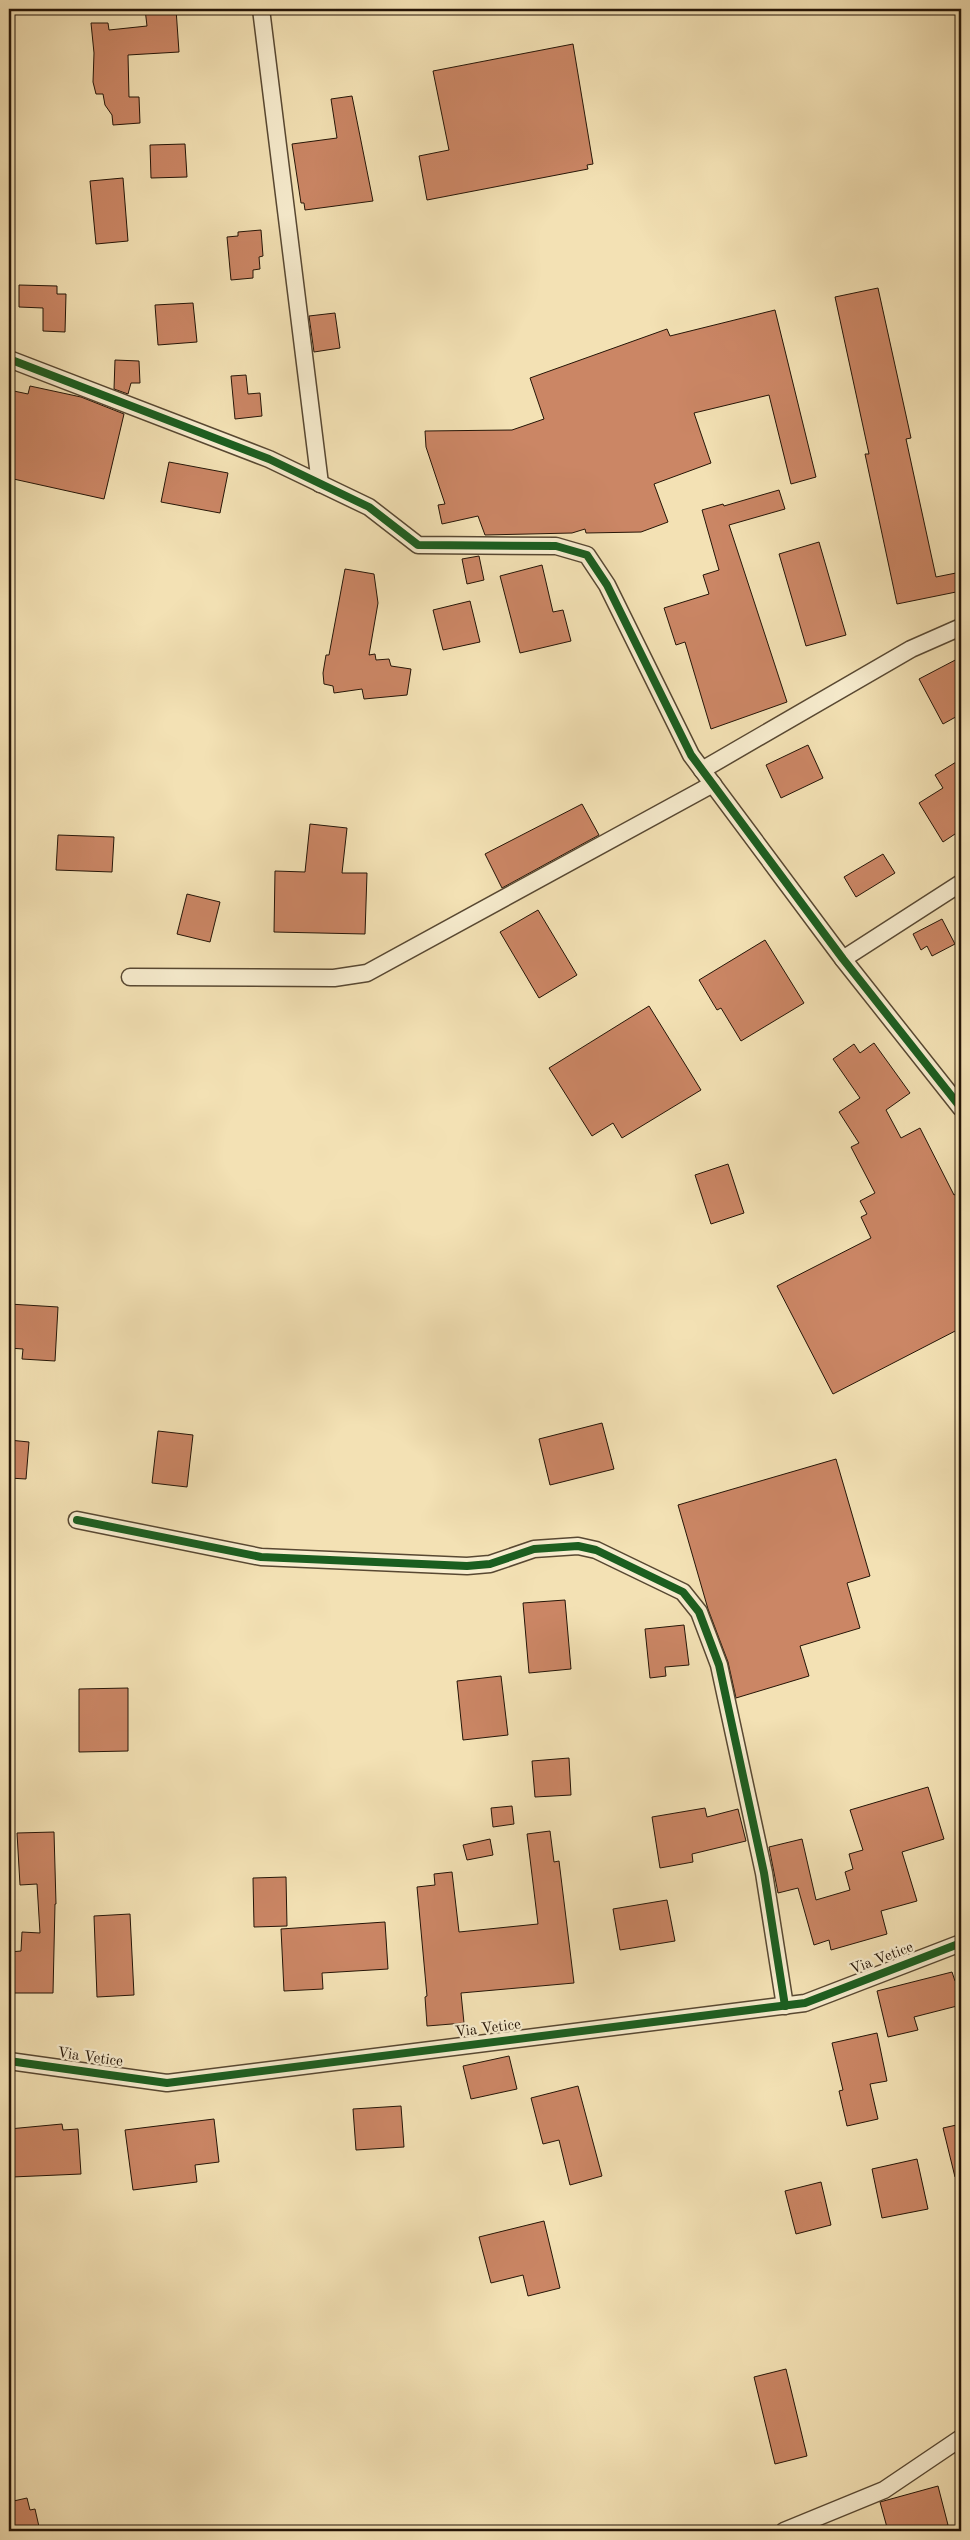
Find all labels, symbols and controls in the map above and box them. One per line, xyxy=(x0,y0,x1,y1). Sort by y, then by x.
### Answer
street label: Via Vetice xyxy=(848,1940,916,1978)
street label: Via Vetice xyxy=(454,2018,522,2040)
street label: Via Vetice xyxy=(56,2046,124,2070)

